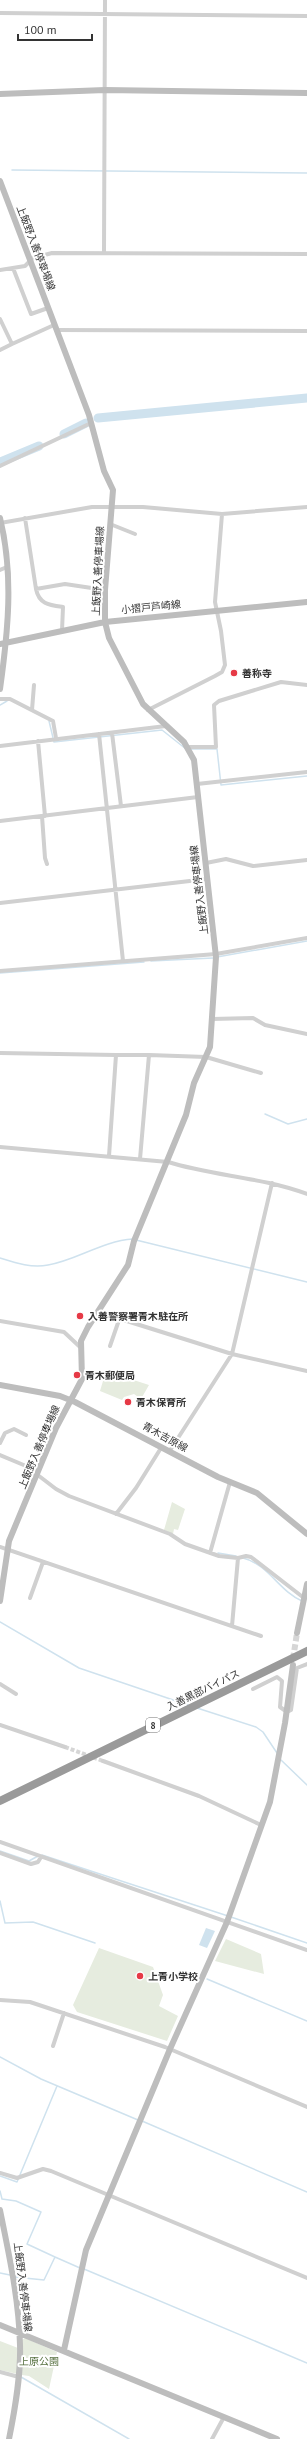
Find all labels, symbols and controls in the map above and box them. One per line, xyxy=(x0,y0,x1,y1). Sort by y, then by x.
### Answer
scale bar xyxy=(18,16,92,42)
text: 100 m xyxy=(24,22,57,37)
street label: 上飯野入善停車場線 xyxy=(14,204,58,292)
street label: 上飯野入善停車場線 xyxy=(89,526,107,616)
street label: 小摺戸芦崎線 xyxy=(120,597,182,617)
place label: 善称寺 xyxy=(242,667,272,680)
marker: 善称寺 xyxy=(229,668,239,678)
street label: 上飯野入善停車場線 xyxy=(187,845,211,935)
place label: 入善警察署青木駐在所 xyxy=(88,1310,188,1323)
marker: 入善警察署青木駐在所 xyxy=(75,1311,85,1321)
place label: 青木郵便局 xyxy=(85,1369,135,1382)
marker: 青木郵便局 xyxy=(72,1370,82,1380)
place label: 青木保育所 xyxy=(136,1396,186,1409)
marker: 青木保育所 xyxy=(123,1397,133,1407)
street label: 上飯野入善停車場線 xyxy=(15,1403,63,1491)
street label: 青木吉原線 xyxy=(140,1419,190,1455)
street label: 入善黒部バイパス xyxy=(164,1667,242,1713)
road number: 8 xyxy=(146,1718,160,1732)
place label: 上青小学校 xyxy=(148,1970,198,1983)
marker: 上青小学校 xyxy=(135,1971,145,1981)
street label: 上飯野入善停車場線 xyxy=(11,2242,35,2332)
park label: 上原公園 xyxy=(19,2355,59,2368)

